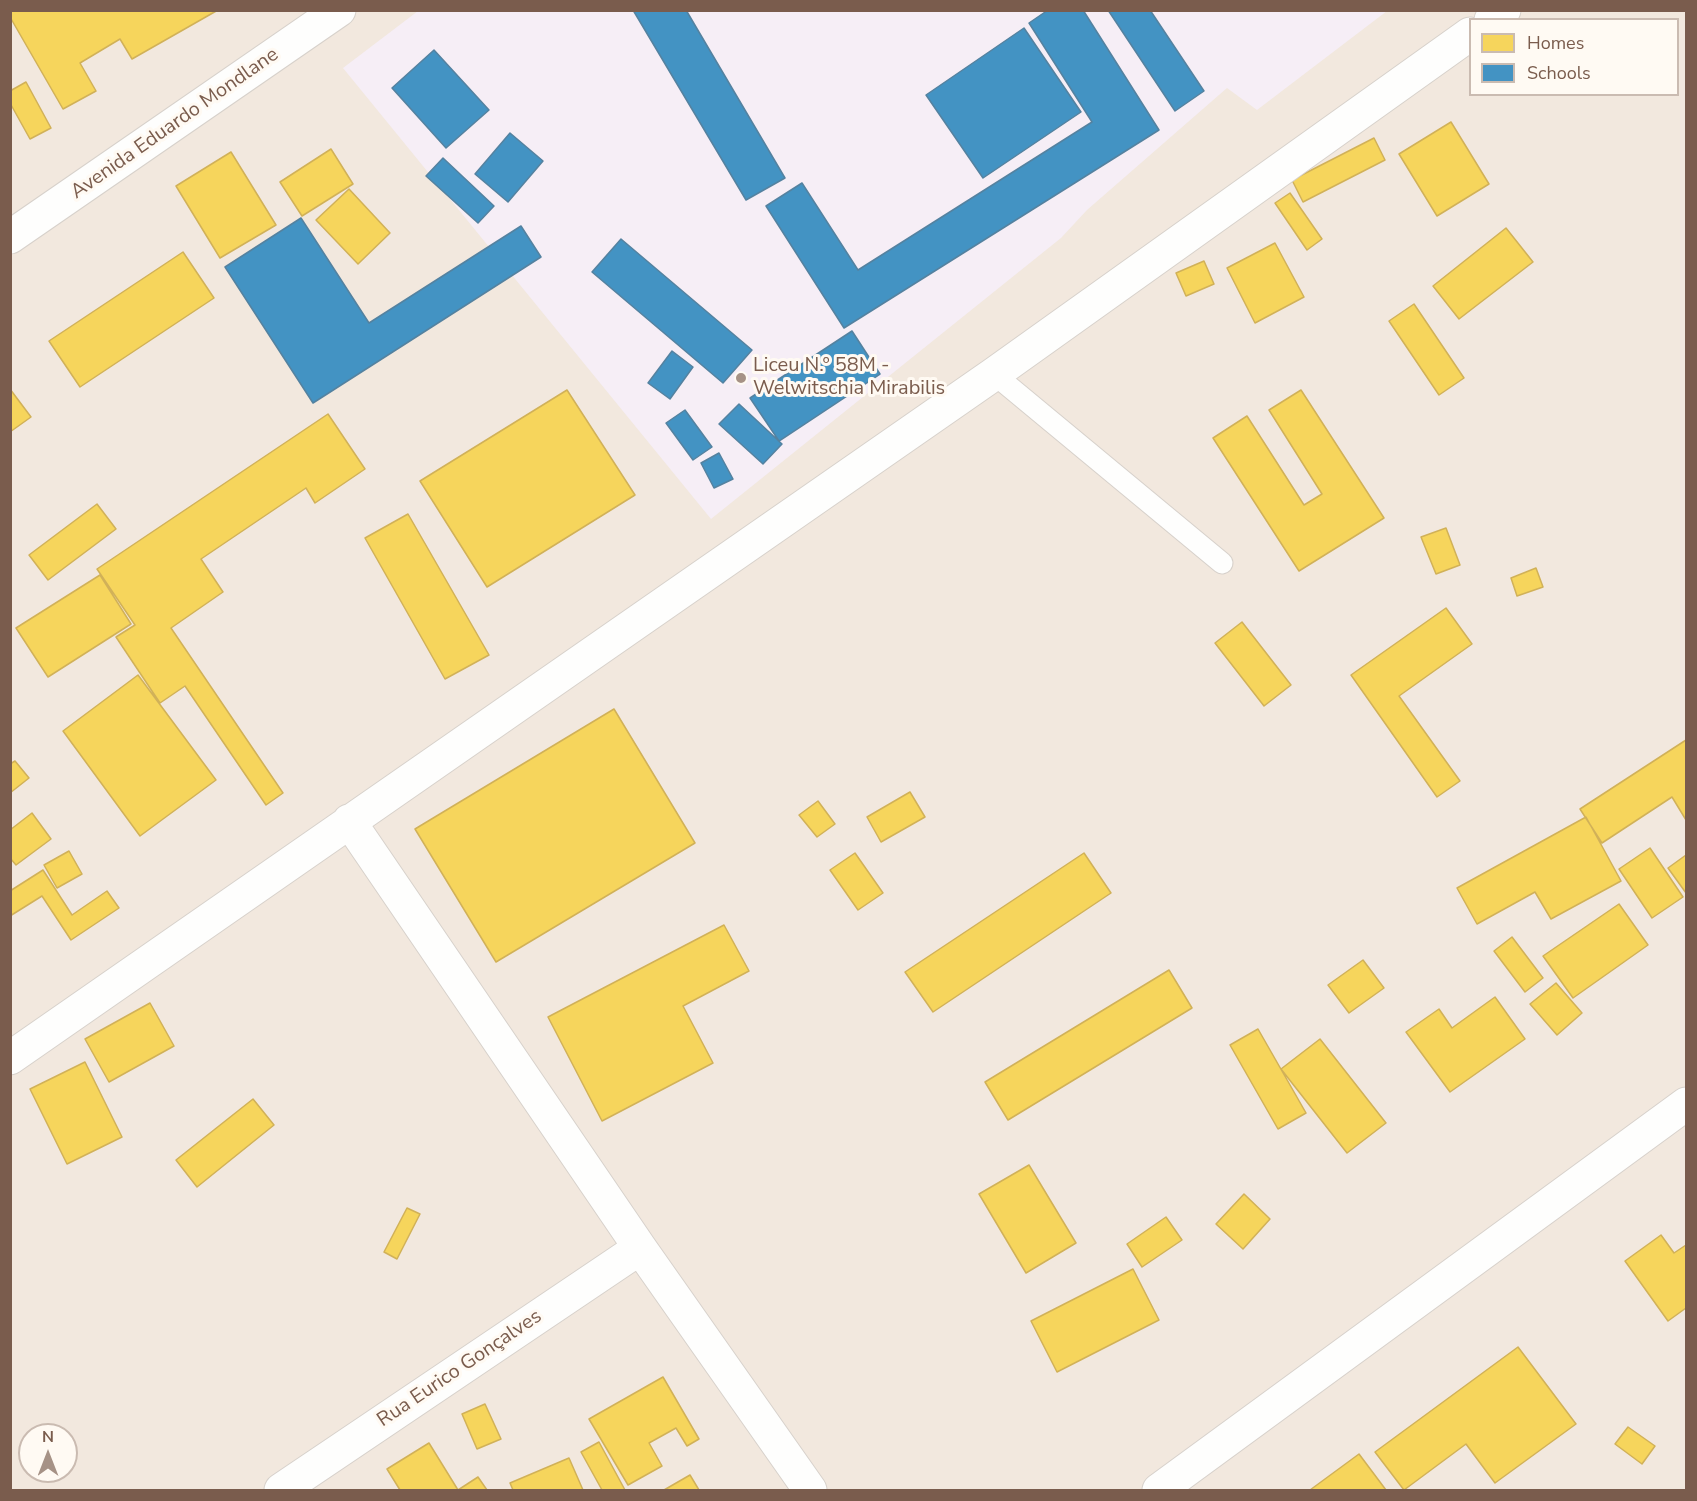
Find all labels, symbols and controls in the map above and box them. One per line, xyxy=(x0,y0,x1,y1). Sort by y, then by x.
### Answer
legend xyxy=(1469,18,1679,96)
text: Homes xyxy=(1527,31,1584,55)
street label: Avenida Eduardo Mondlane xyxy=(67,43,283,205)
text: Schools xyxy=(1527,61,1591,85)
place label: Liceu N.º 58M - Welwitschia Mirabilis xyxy=(753,354,945,401)
marker: Liceu N.º 58M - Welwitschia Mirabilis xyxy=(734,371,748,385)
street label: Rua Eurico Gonçalves xyxy=(373,1305,547,1433)
north arrow xyxy=(18,1423,78,1483)
text: N xyxy=(42,1426,54,1448)

